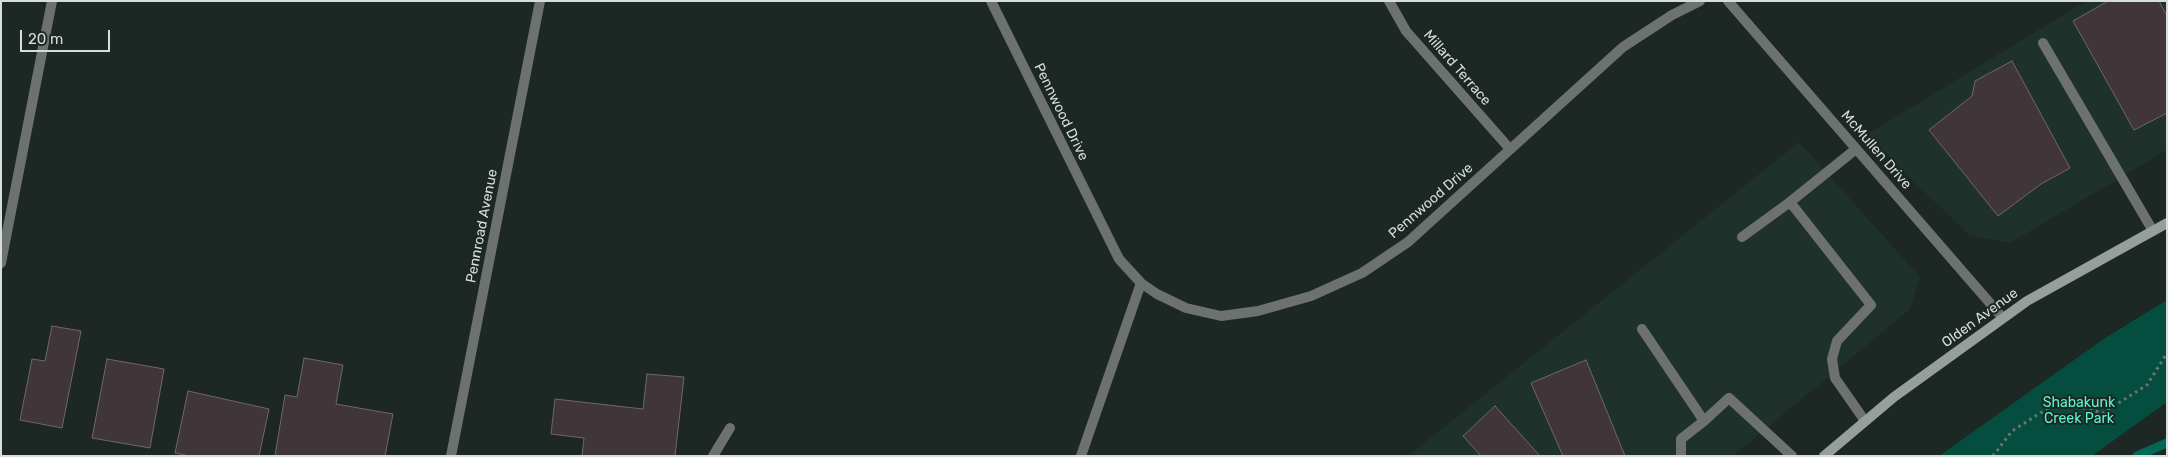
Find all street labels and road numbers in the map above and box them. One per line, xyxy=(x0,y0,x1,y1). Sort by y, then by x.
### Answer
street label: Millard Terrace xyxy=(1420,27,1494,109)
street label: Pennwood Drive xyxy=(1030,61,1092,163)
street label: McMullen Drive xyxy=(1837,107,1915,193)
street label: Pennwood Drive xyxy=(1385,160,1477,242)
street label: Pennroad Avenue xyxy=(463,168,501,284)
street label: Olden Avenue xyxy=(1939,285,2021,351)

